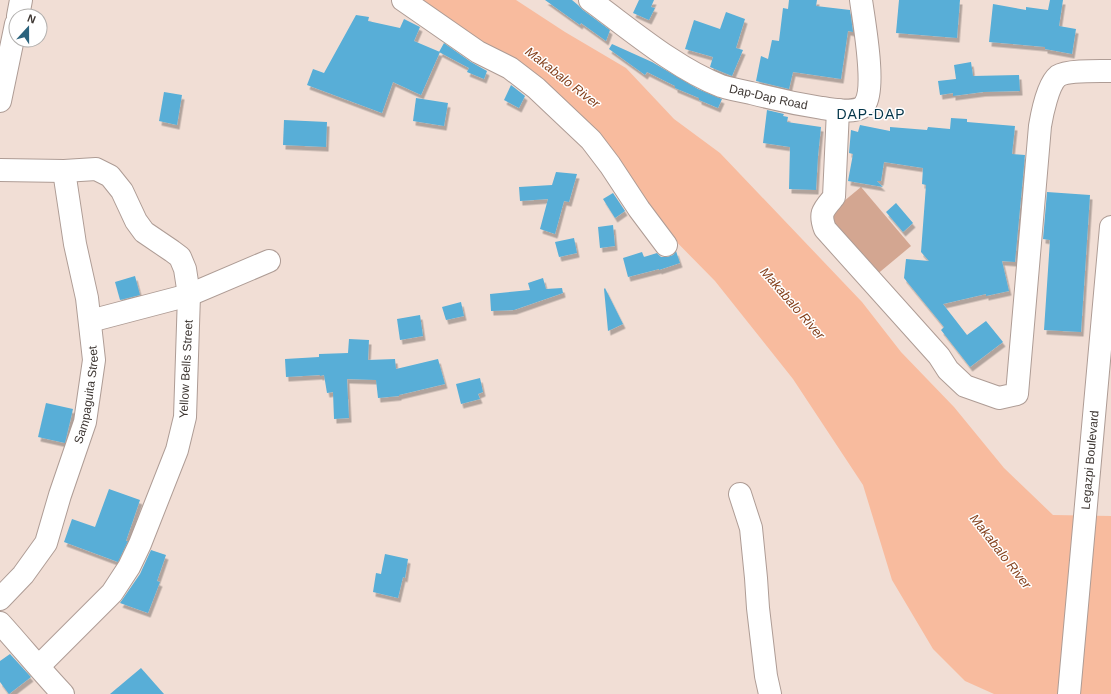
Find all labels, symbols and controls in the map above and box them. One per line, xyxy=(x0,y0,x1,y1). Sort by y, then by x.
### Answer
north arrow xyxy=(8,8,48,48)
text: N xyxy=(26,12,37,26)
water label: Makabalo River xyxy=(522,44,603,112)
street label: Dap-Dap Road xyxy=(728,82,809,112)
district label: DAP-DAP xyxy=(836,106,906,122)
water label: Makabalo River xyxy=(757,264,828,343)
street label: Yellow Bells Street xyxy=(176,319,196,419)
street label: Sampaguita Street xyxy=(71,344,101,446)
street label: Legazpi Boulevard xyxy=(1079,410,1101,510)
water label: Makabalo River xyxy=(967,511,1035,592)

